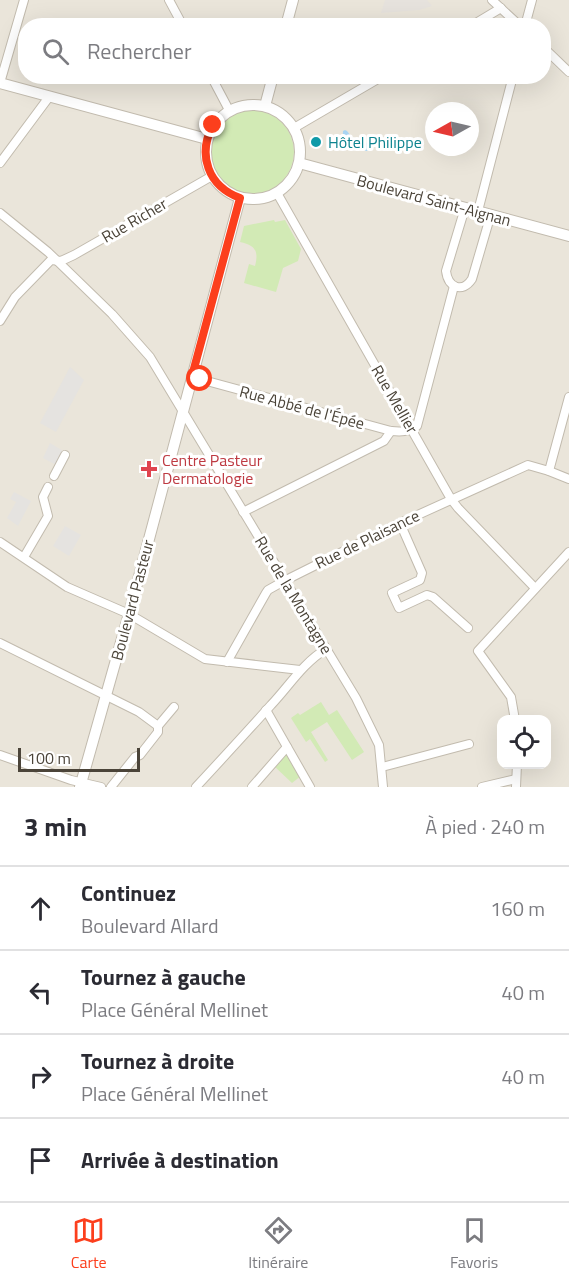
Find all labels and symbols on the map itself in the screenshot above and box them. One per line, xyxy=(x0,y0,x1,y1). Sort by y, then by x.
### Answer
north arrow xyxy=(425,102,479,156)
route end xyxy=(199,111,225,137)
place label: Hôtel Philippe xyxy=(328,130,422,154)
marker: Hôtel Philippe xyxy=(309,135,323,149)
street label: Boulevard Saint-Aignan xyxy=(354,168,514,232)
street label: Rue Richer xyxy=(97,191,172,249)
street label: Rue Mellier xyxy=(366,360,425,438)
route start xyxy=(186,365,212,391)
street label: Rue Abbé de l'Épée xyxy=(237,379,367,435)
place label: Centre Pasteur Dermatologie xyxy=(162,448,263,490)
marker: Centre Pasteur Dermatologie xyxy=(140,460,158,478)
street label: Rue de Plaisance xyxy=(311,503,423,575)
street label: Rue de la Montagne xyxy=(249,531,339,659)
street label: Boulevard Pasteur xyxy=(104,537,160,663)
scale bar xyxy=(18,745,140,772)

